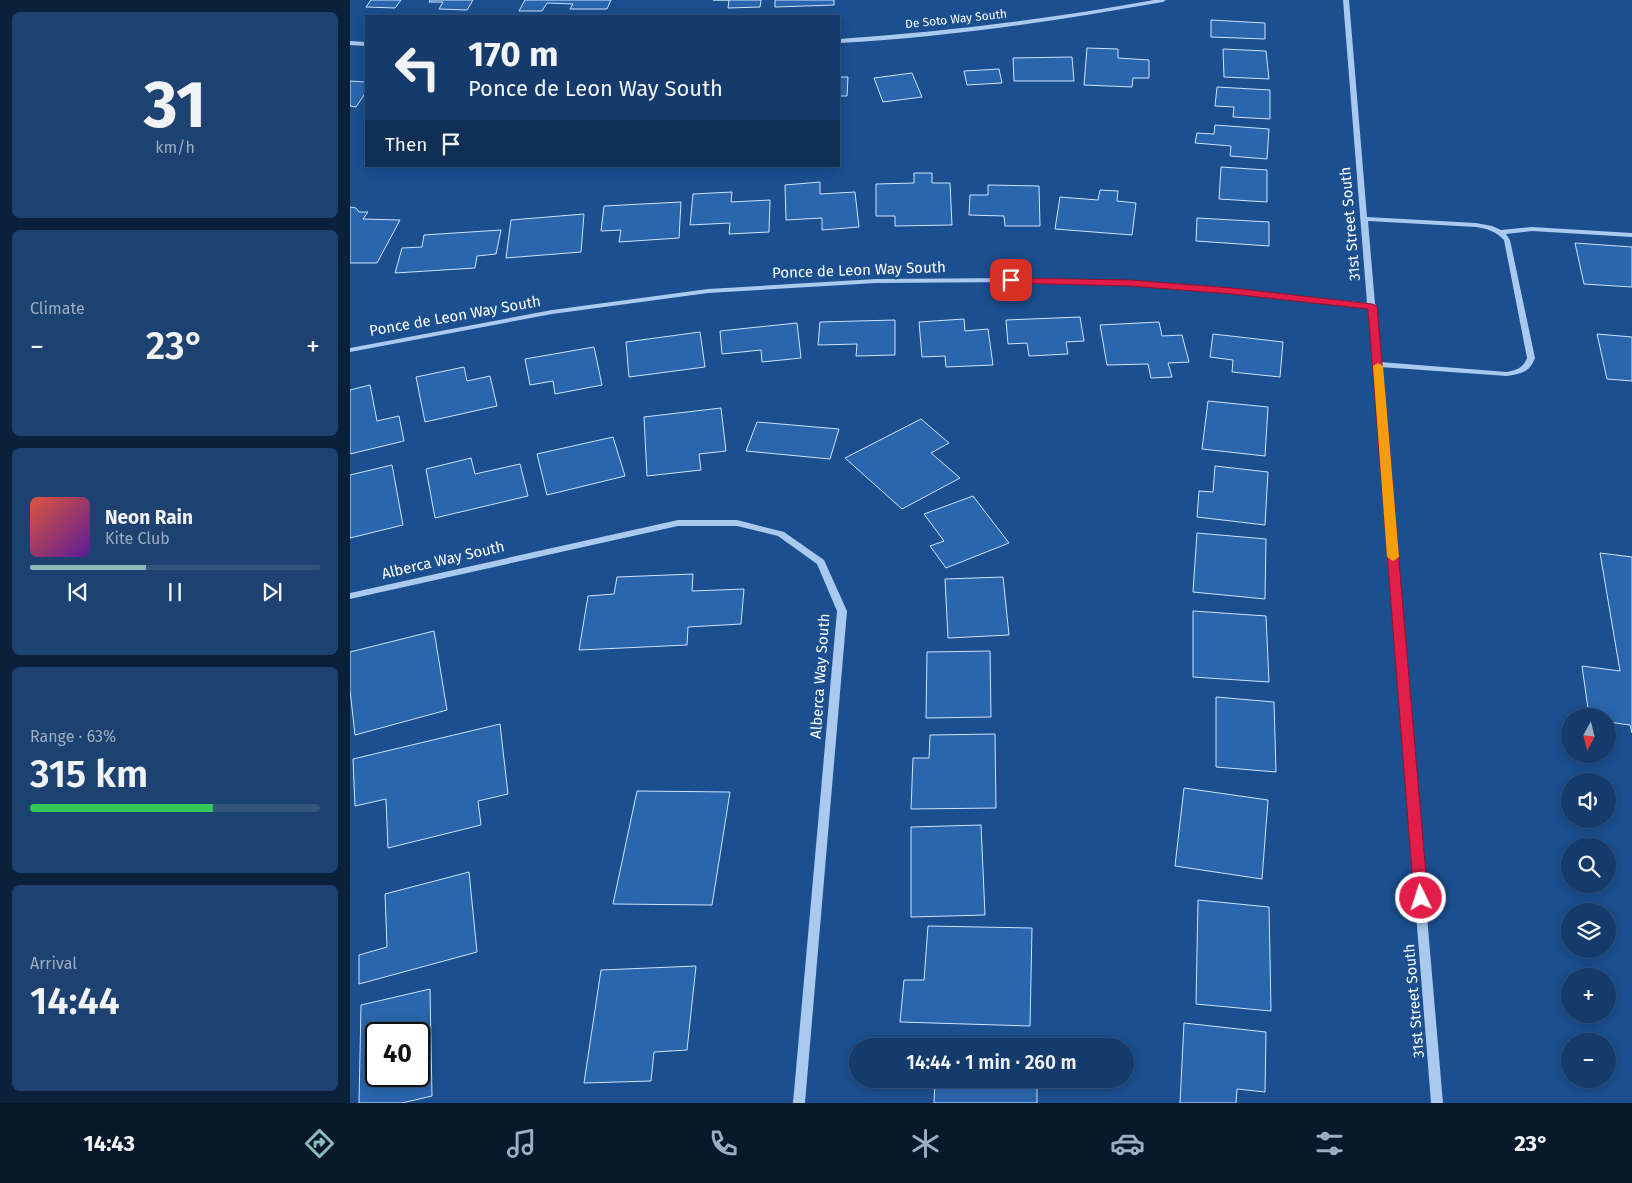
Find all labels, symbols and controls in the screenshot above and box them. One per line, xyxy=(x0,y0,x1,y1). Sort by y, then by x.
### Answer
street label: De Soto Way South xyxy=(904,7,1008,31)
text: 170 m xyxy=(468,33,559,75)
icon: left xyxy=(385,35,450,100)
text: 31 xyxy=(144,66,206,144)
text: Ponce de Leon Way South xyxy=(468,75,723,102)
icon: arrive xyxy=(437,130,465,158)
text: Then xyxy=(385,133,427,156)
text: km/h xyxy=(155,138,195,157)
street label: 31st Street South xyxy=(1336,166,1364,282)
street label: Ponce de Leon Way South xyxy=(772,258,946,282)
pin xyxy=(990,259,1032,301)
icon: arrive xyxy=(997,266,1025,294)
street label: Ponce de Leon Way South xyxy=(368,292,542,340)
text: Climate xyxy=(30,299,85,318)
text: 23° xyxy=(146,323,204,369)
text: − xyxy=(30,330,44,363)
text: + xyxy=(306,330,320,363)
text: Neon Rain xyxy=(105,506,193,529)
text: Kite Club xyxy=(105,529,170,548)
street label: Alberca Way South xyxy=(380,537,506,583)
icon: previous xyxy=(64,578,92,606)
icon: pause xyxy=(161,578,189,606)
icon: next xyxy=(258,578,286,606)
street label: Alberca Way South xyxy=(807,613,833,739)
north arrow xyxy=(1561,708,1616,762)
map controls xyxy=(1561,708,1616,1088)
text: Range · 63% xyxy=(30,727,116,746)
text: 315 km xyxy=(30,751,148,797)
button: sound xyxy=(1561,773,1616,828)
button: search xyxy=(1561,838,1616,893)
position arrow xyxy=(1394,871,1446,923)
button: layers xyxy=(1561,903,1616,958)
street label: 31st Street South xyxy=(1400,943,1428,1059)
text: Arrival xyxy=(30,954,77,973)
button: + xyxy=(1561,968,1616,1023)
text: 14:44 xyxy=(30,978,120,1024)
speed limit sign: 40 xyxy=(365,1022,430,1087)
button: − xyxy=(1561,1033,1616,1088)
text: 14:44 · 1 min · 260 m xyxy=(906,1051,1077,1074)
icon: directions xyxy=(302,1126,337,1161)
icon: music xyxy=(504,1126,539,1161)
icon: phone xyxy=(706,1126,741,1161)
icon: climate xyxy=(908,1126,943,1161)
icon: car xyxy=(1110,1126,1145,1161)
icon: filters xyxy=(1312,1126,1347,1161)
text: 14:43 xyxy=(84,1130,135,1157)
text: 23° xyxy=(1514,1130,1548,1157)

